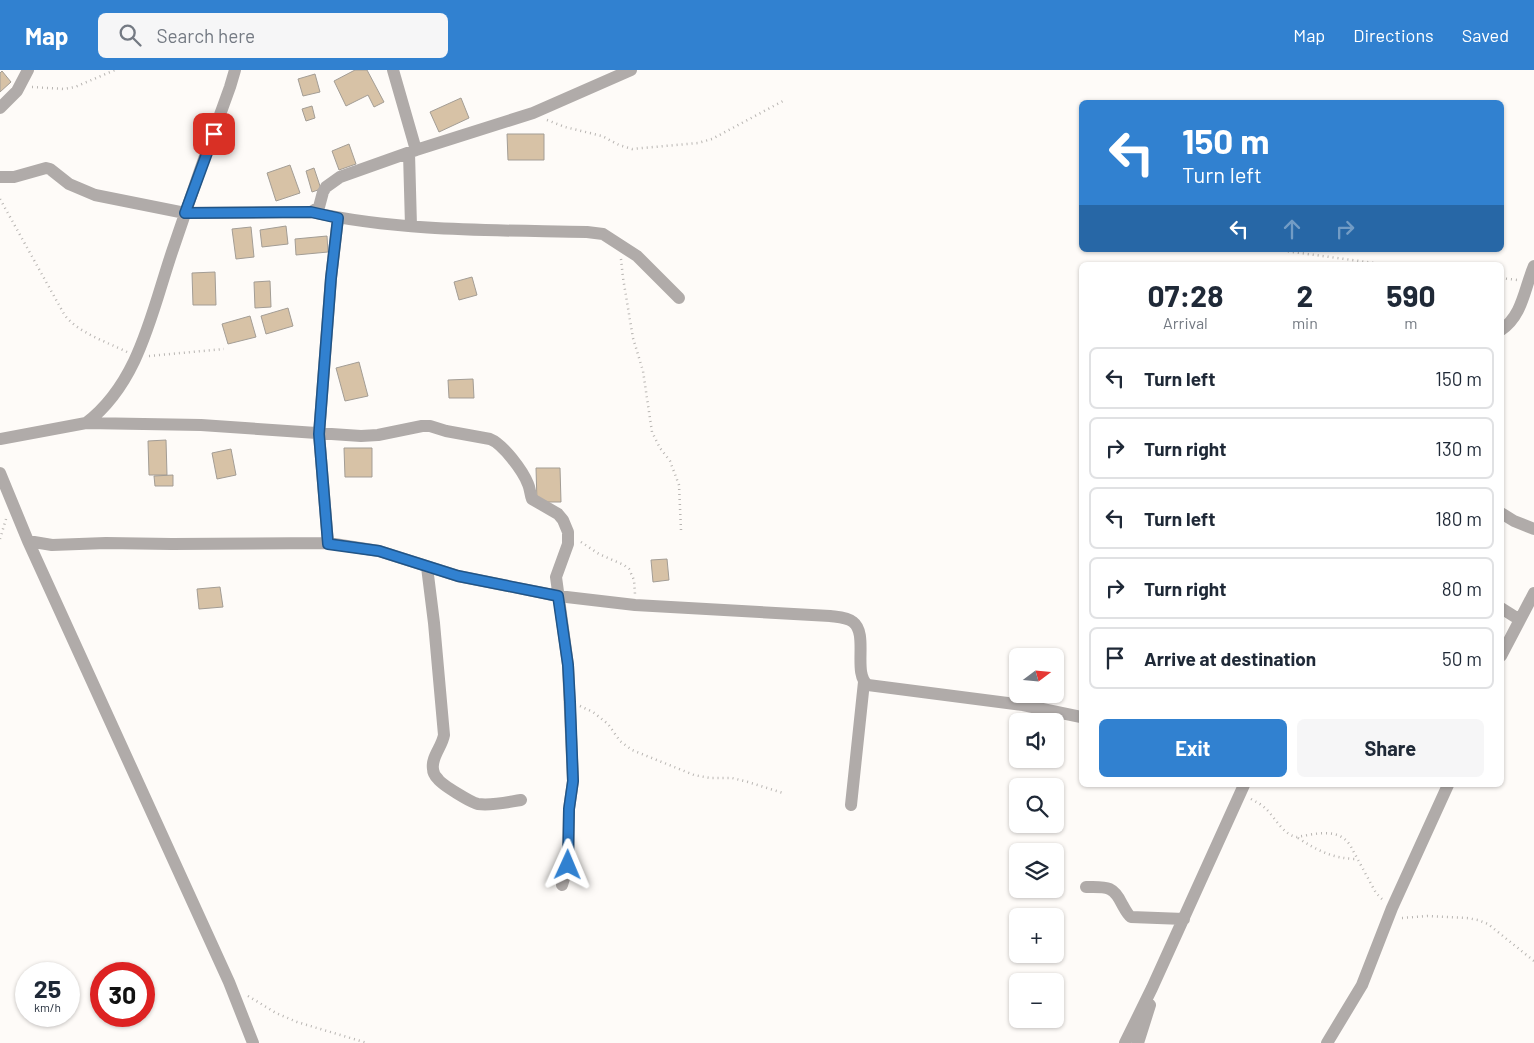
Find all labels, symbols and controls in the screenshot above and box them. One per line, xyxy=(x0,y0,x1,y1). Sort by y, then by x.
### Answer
search box xyxy=(98,13,448,58)
text: Map xyxy=(25,21,68,50)
icon: search xyxy=(116,21,144,49)
text: Search here xyxy=(156,24,255,47)
text: Map xyxy=(1293,24,1325,46)
text: Directions xyxy=(1353,24,1434,46)
text: Saved xyxy=(1462,24,1509,46)
pin xyxy=(193,113,235,155)
text: 150 m xyxy=(1182,119,1269,161)
icon: arrive xyxy=(200,120,228,148)
icon: left xyxy=(1099,120,1164,185)
text: Turn left xyxy=(1182,161,1262,187)
icon: left xyxy=(1225,215,1253,243)
icon: ahead xyxy=(1278,215,1306,243)
icon: right xyxy=(1331,215,1359,243)
text: 07:28 xyxy=(1147,277,1223,313)
text: 2 xyxy=(1296,277,1313,313)
text: 590 xyxy=(1386,277,1435,313)
text: Arrival xyxy=(1163,313,1208,332)
text: min xyxy=(1292,313,1318,332)
text: m xyxy=(1404,313,1418,332)
icon: left xyxy=(1101,364,1129,392)
text: Turn left xyxy=(1144,367,1215,390)
text: 150 m xyxy=(1435,367,1482,390)
icon: right xyxy=(1101,434,1129,462)
text: Turn right xyxy=(1144,437,1226,460)
text: 130 m xyxy=(1435,437,1482,460)
icon: left xyxy=(1101,504,1129,532)
text: Turn left xyxy=(1144,507,1215,530)
text: 180 m xyxy=(1435,507,1482,530)
icon: right xyxy=(1101,574,1129,602)
text: Turn right xyxy=(1144,577,1226,600)
text: 80 m xyxy=(1442,577,1482,600)
icon: arrive xyxy=(1101,644,1129,672)
text: Arrive at destination xyxy=(1144,647,1316,670)
text: 50 m xyxy=(1442,647,1482,670)
north arrow xyxy=(1009,648,1064,702)
map controls xyxy=(1009,648,1064,1028)
button: sound xyxy=(1009,713,1064,768)
button: Exit xyxy=(1099,719,1287,777)
button: Share xyxy=(1297,719,1484,777)
button: search xyxy=(1009,778,1064,833)
position arrow xyxy=(541,838,593,890)
button: layers xyxy=(1009,843,1064,898)
button: + xyxy=(1009,908,1064,963)
speed limit sign: 30 xyxy=(90,962,155,1027)
text: 25 xyxy=(34,973,61,1003)
button: − xyxy=(1009,973,1064,1028)
text: km/h xyxy=(34,1000,61,1014)

